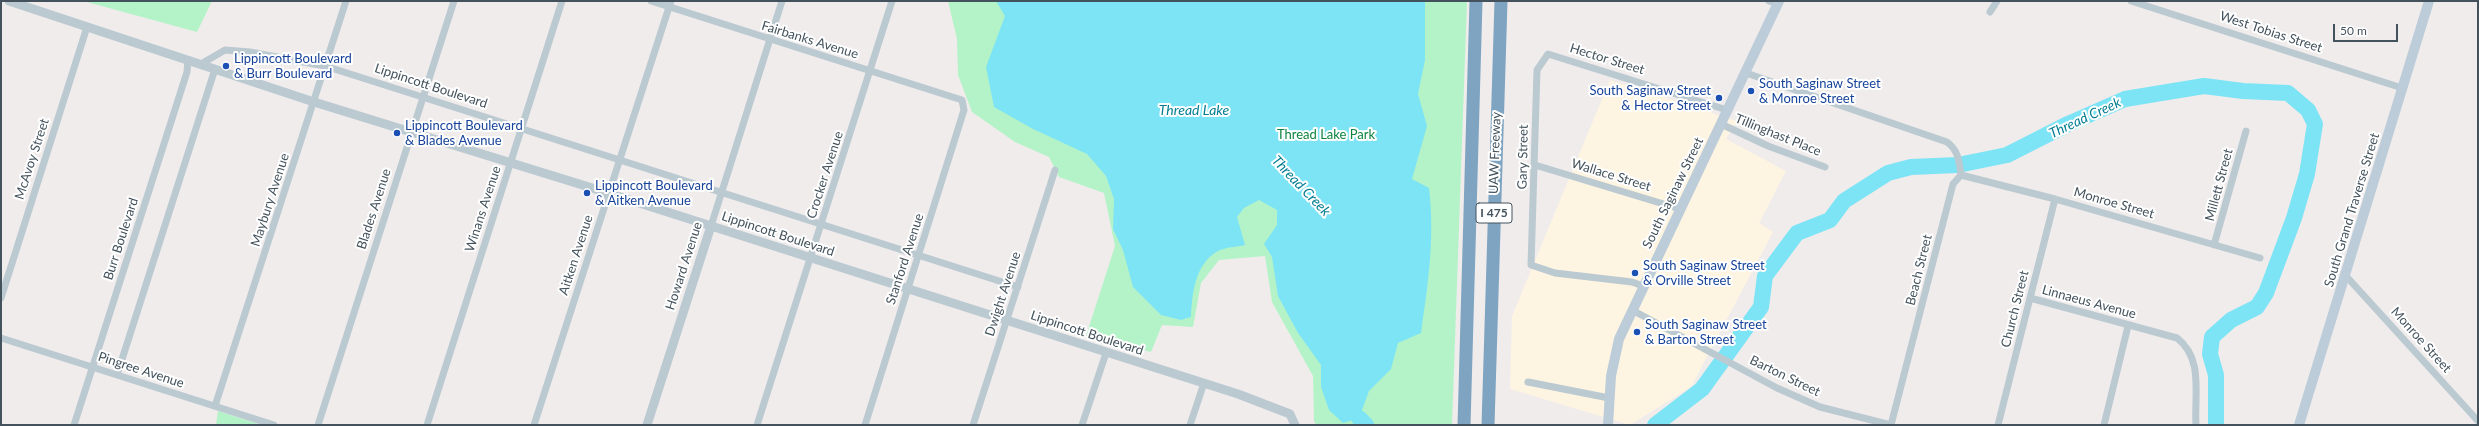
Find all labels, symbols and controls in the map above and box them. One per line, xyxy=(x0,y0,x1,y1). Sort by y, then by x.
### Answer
street label: West Tobias Street xyxy=(2218,8,2324,56)
scale bar xyxy=(2335,16,2400,42)
street label: Fairbanks Avenue xyxy=(760,18,860,62)
text: 50 m xyxy=(2340,23,2367,38)
street label: Hector Street xyxy=(1568,40,1646,78)
place label: Lippincott Boulevard & Burr Boulevard xyxy=(234,51,352,82)
street label: Lippincott Boulevard xyxy=(373,60,489,112)
marker: Lippincott Boulevard & Burr Boulevard xyxy=(221,61,231,71)
place label: South Saginaw Street & Monroe Street xyxy=(1759,76,1881,107)
place label: South Saginaw Street & Hector Street xyxy=(1589,83,1711,114)
marker: South Saginaw Street & Monroe Street xyxy=(1746,86,1756,96)
marker: South Saginaw Street & Hector Street xyxy=(1714,93,1724,103)
water label: Thread Creek xyxy=(2046,94,2124,142)
water label: Thread Lake xyxy=(1159,102,1229,118)
street label: Tillinghast Place xyxy=(1733,111,1823,159)
street label: UAW Freeway xyxy=(1486,112,1504,194)
street label: McAvoy Street xyxy=(12,117,52,201)
place label: Lippincott Boulevard & Blades Avenue xyxy=(405,118,523,149)
street label: Gary Street xyxy=(1515,124,1531,190)
park label: Thread Lake Park xyxy=(1277,127,1375,143)
marker: Lippincott Boulevard & Blades Avenue xyxy=(392,128,402,138)
street label: Crocker Avenue xyxy=(804,129,846,221)
street label: South Grand Traverse Street xyxy=(2321,131,2383,289)
street label: South Saginaw Street xyxy=(1639,135,1707,251)
street label: Millett Street xyxy=(2202,147,2236,223)
street label: Maybury Avenue xyxy=(248,151,292,249)
water label: Thread Creek xyxy=(1268,152,1334,220)
street label: Wallace Street xyxy=(1569,156,1653,194)
street label: Winans Avenue xyxy=(462,164,504,254)
street label: Blades Avenue xyxy=(354,167,394,251)
place label: Lippincott Boulevard & Aitken Avenue xyxy=(595,178,713,209)
street label: Monroe Street xyxy=(2072,184,2156,222)
marker: Lippincott Boulevard & Aitken Avenue xyxy=(582,188,592,198)
street label: Burr Boulevard xyxy=(100,196,142,282)
road number: I 475 xyxy=(1476,203,1512,223)
street label: Lippincott Boulevard xyxy=(720,208,836,260)
street label: Stanford Avenue xyxy=(883,211,927,307)
street label: Aitken Avenue xyxy=(556,213,596,297)
street label: Howard Avenue xyxy=(662,220,706,312)
street label: Beach Street xyxy=(1903,233,1935,307)
street label: Dwight Avenue xyxy=(982,250,1024,338)
place label: South Saginaw Street & Orville Street xyxy=(1643,258,1765,289)
marker: South Saginaw Street & Orville Street xyxy=(1630,268,1640,278)
street label: Church Street xyxy=(1998,269,2032,349)
street label: Linnaeus Avenue xyxy=(2040,282,2138,322)
street label: Monroe Street xyxy=(2388,304,2454,376)
street label: Lippincott Boulevard xyxy=(1029,307,1145,359)
place label: South Saginaw Street & Barton Street xyxy=(1645,317,1767,348)
marker: South Saginaw Street & Barton Street xyxy=(1632,327,1642,337)
street label: Pingree Avenue xyxy=(96,349,186,391)
street label: Barton Street xyxy=(1747,352,1823,400)

